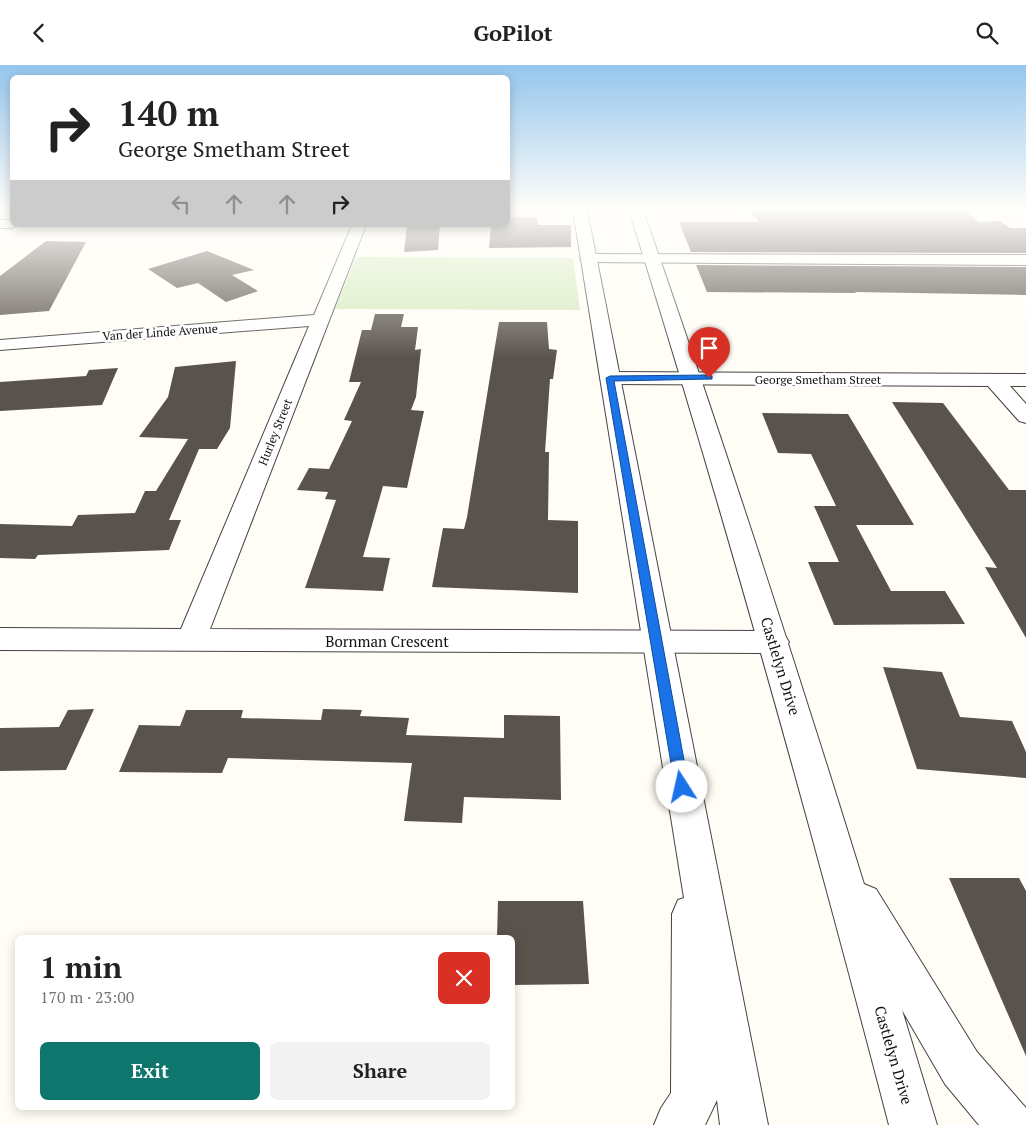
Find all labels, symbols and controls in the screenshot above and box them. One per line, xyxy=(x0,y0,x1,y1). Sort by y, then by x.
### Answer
text: GoPilot xyxy=(473,18,553,47)
icon: back xyxy=(25,19,53,47)
icon: search xyxy=(973,19,1001,47)
text: 140 m xyxy=(118,90,219,136)
icon: right xyxy=(35,95,100,160)
text: George Smetham Street xyxy=(118,134,350,163)
icon: left xyxy=(167,190,195,218)
icon: ahead xyxy=(220,190,248,218)
icon: ahead xyxy=(273,190,301,218)
icon: right xyxy=(326,190,354,218)
street label: Van der Linde Avenue xyxy=(102,320,218,344)
pin xyxy=(688,327,730,378)
icon: arrive xyxy=(695,334,723,362)
street label: George Smetham Street xyxy=(755,372,882,387)
street label: Hurley Street xyxy=(255,396,295,468)
street label: Castlelyn Drive xyxy=(757,614,805,718)
street label: Bornman Crescent xyxy=(325,631,449,651)
position arrow xyxy=(655,760,707,812)
text: 1 min xyxy=(40,947,122,987)
button: close xyxy=(438,952,490,1004)
text: 170 m · 23:00 xyxy=(40,986,134,1008)
street label: Castlelyn Drive xyxy=(870,1003,918,1107)
button: Exit xyxy=(40,1042,260,1100)
button: Share xyxy=(270,1042,490,1100)

